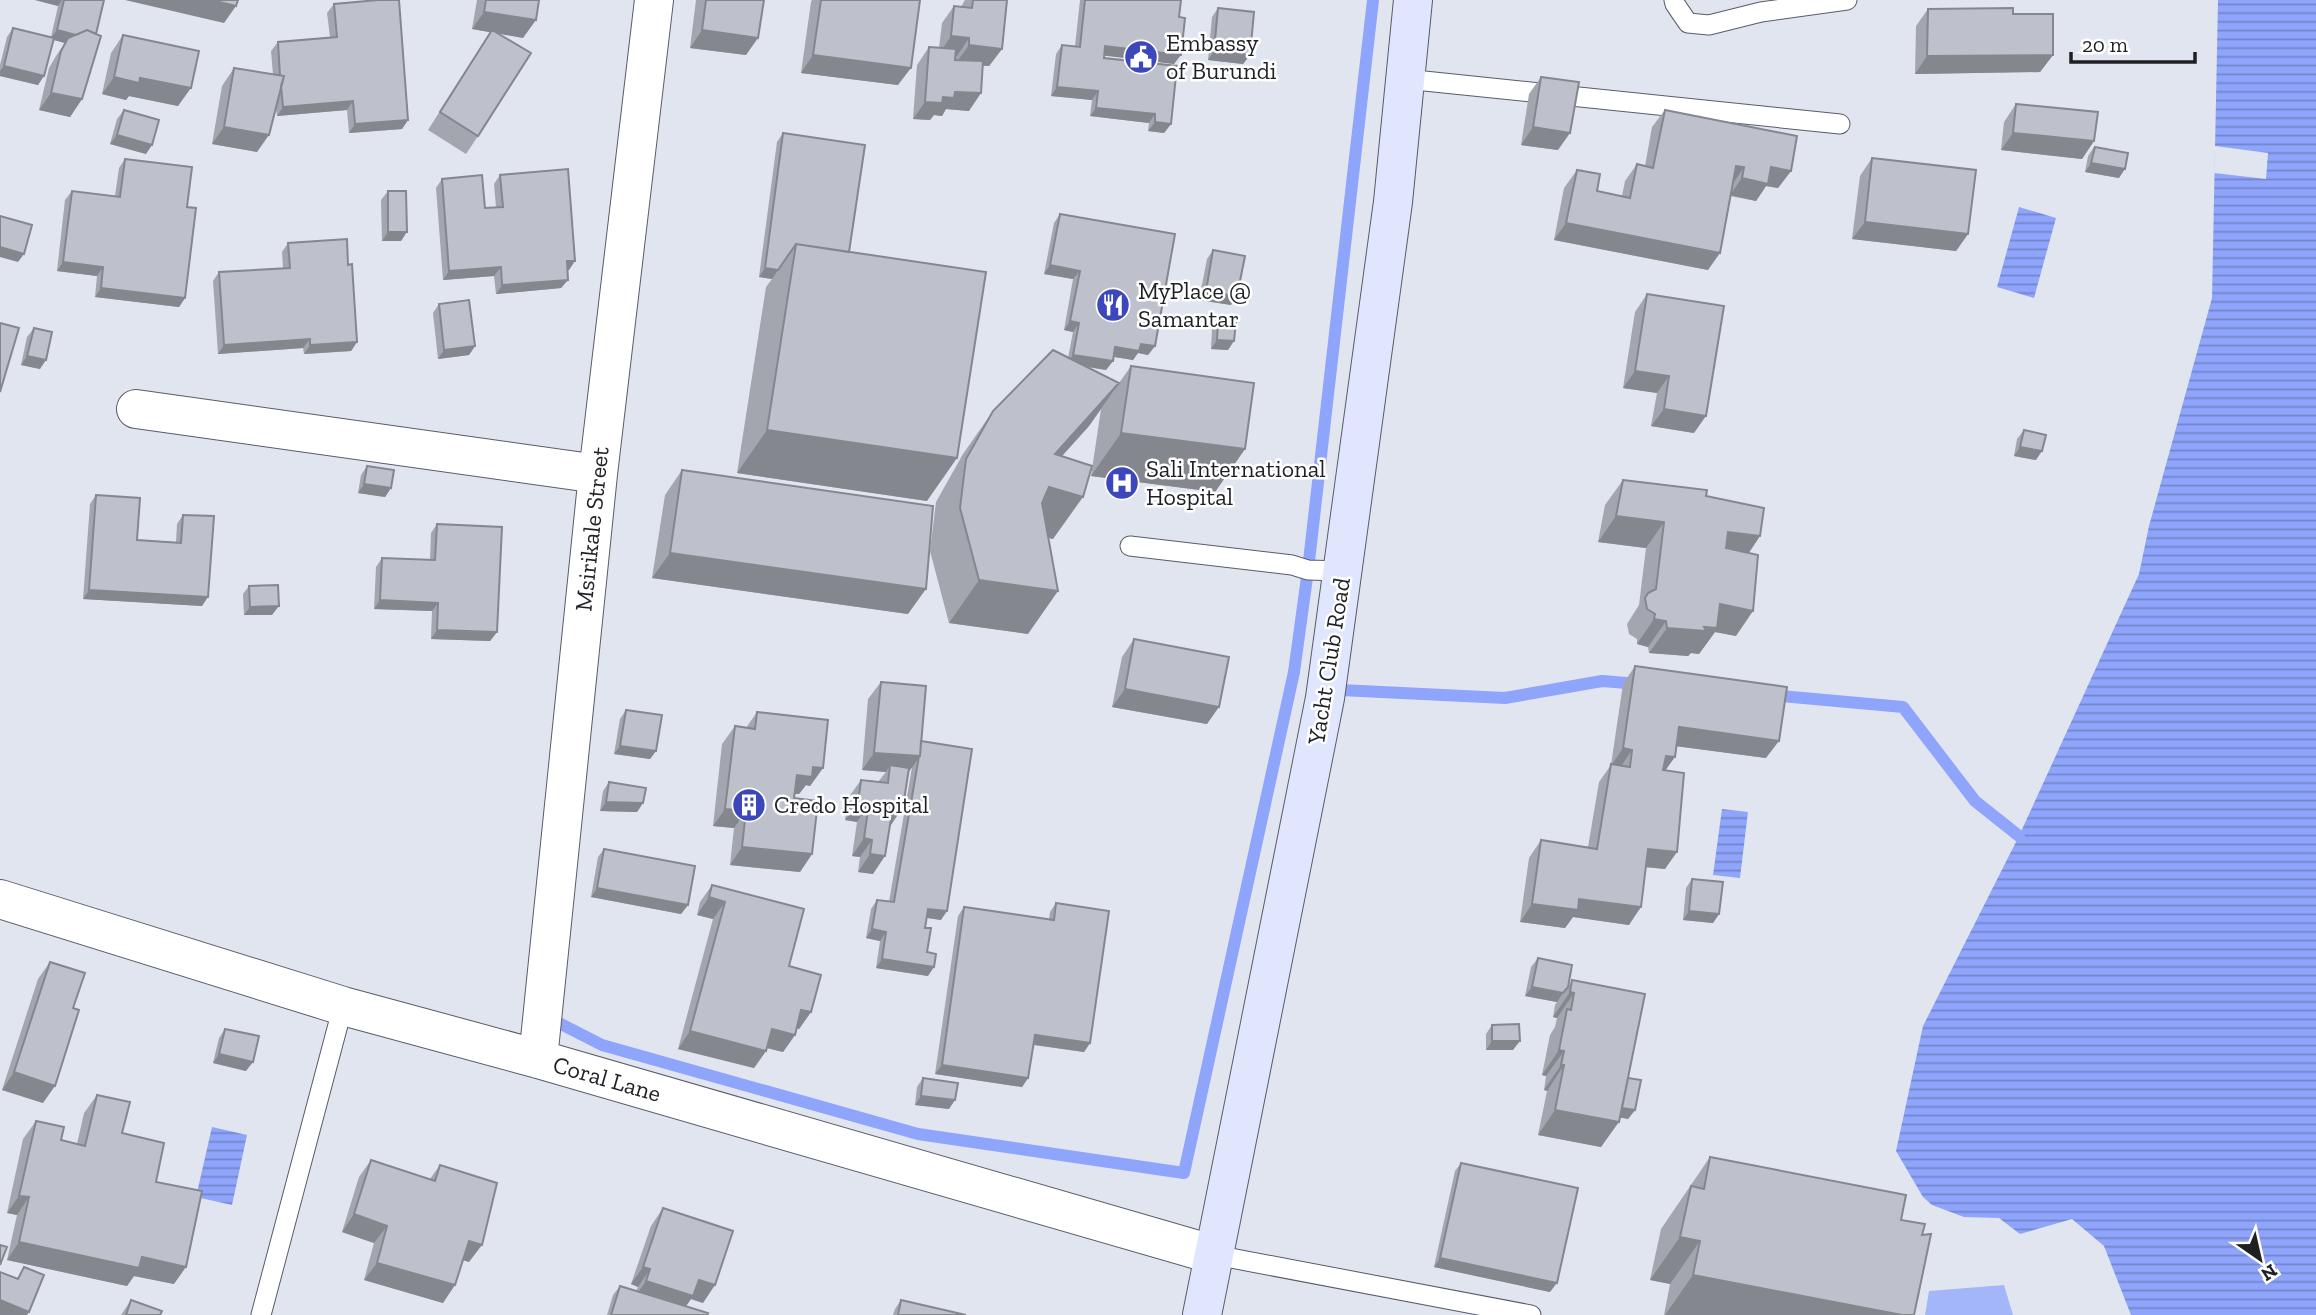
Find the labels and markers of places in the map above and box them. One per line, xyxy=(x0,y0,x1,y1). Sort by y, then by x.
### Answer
place label: Embassy of Burundi xyxy=(1166,28,1277,85)
public building icon: Embassy of Burundi xyxy=(1122,38,1160,76)
place label: MyPlace @ Samantar xyxy=(1138,276,1251,333)
restaurant icon: MyPlace @ Samantar xyxy=(1094,286,1132,324)
place label: Sali International Hospital xyxy=(1146,454,1326,511)
hospital icon: Sali International Hospital xyxy=(1103,464,1141,502)
building icon: Credo Hospital xyxy=(730,786,768,824)
place label: Credo Hospital xyxy=(774,790,929,819)

